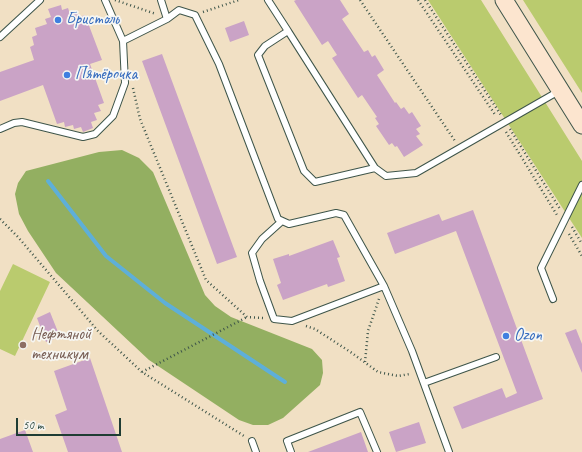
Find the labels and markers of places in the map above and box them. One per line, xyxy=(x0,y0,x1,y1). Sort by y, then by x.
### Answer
place label: Бристоль xyxy=(66,10,119,30)
marker: Бристоль xyxy=(53,15,63,25)
place label: Пятёрочка xyxy=(75,65,137,85)
marker: Пятёрочка xyxy=(62,70,72,80)
place label: Нефтяной техникум xyxy=(31,325,91,365)
place label: Ozon xyxy=(514,326,542,346)
marker: Ozon xyxy=(501,331,511,341)
marker: Нефтяной техникум xyxy=(18,340,28,350)

